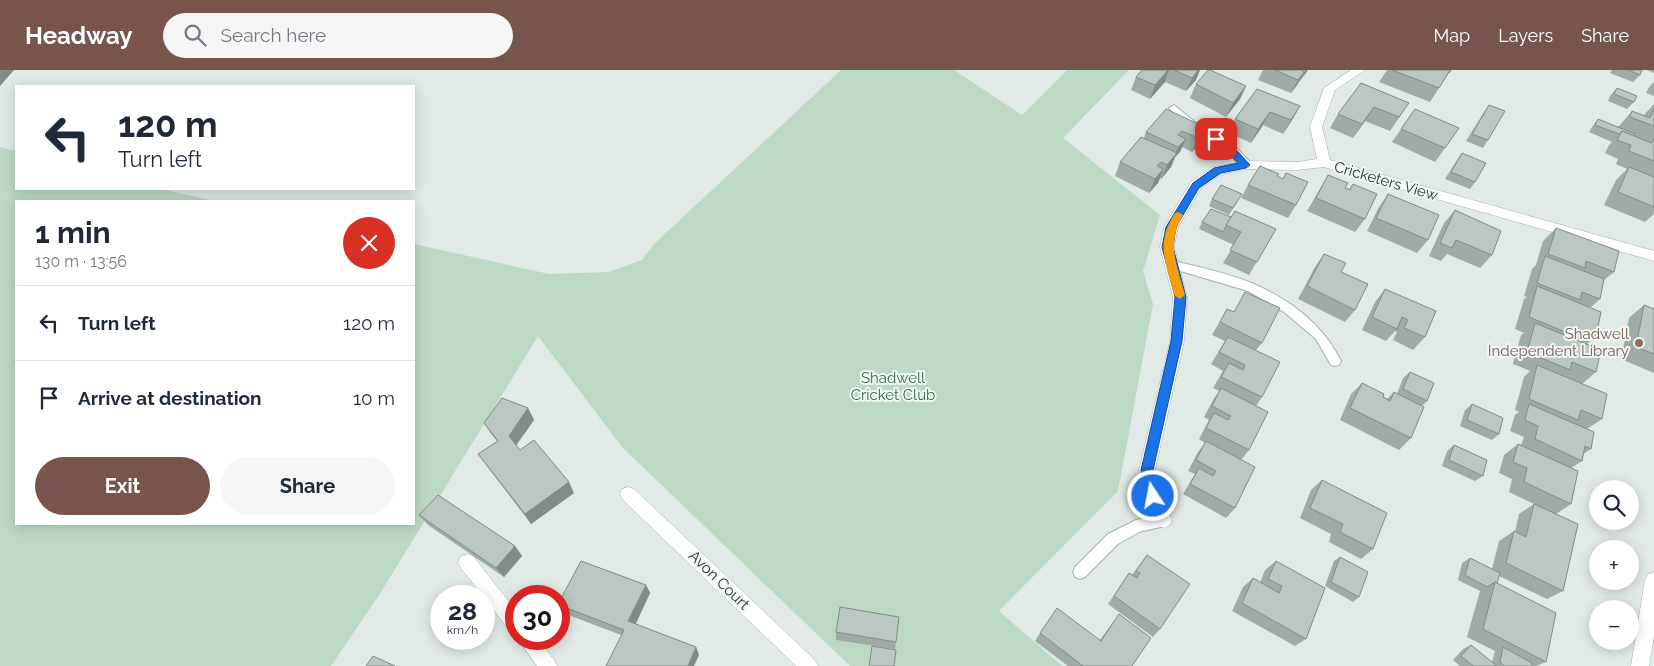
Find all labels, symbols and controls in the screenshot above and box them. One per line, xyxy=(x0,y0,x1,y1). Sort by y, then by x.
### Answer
search box xyxy=(163,13,513,58)
text: Headway xyxy=(25,21,133,50)
icon: search xyxy=(181,21,209,49)
text: Search here xyxy=(221,24,326,46)
text: Map xyxy=(1434,25,1470,46)
text: Layers xyxy=(1498,25,1553,46)
text: Share xyxy=(1581,25,1629,46)
text: 120 m xyxy=(118,104,218,145)
icon: left xyxy=(35,105,100,170)
pin xyxy=(1195,118,1237,160)
icon: arrive xyxy=(1202,125,1230,153)
text: Turn left xyxy=(118,146,202,172)
street label: Cricketers View xyxy=(1332,158,1440,204)
text: 1 min xyxy=(35,215,111,250)
button: close xyxy=(343,217,395,269)
text: 130 m · 13:56 xyxy=(35,252,127,271)
icon: left xyxy=(35,309,63,337)
text: Turn left xyxy=(78,312,155,334)
text: 120 m xyxy=(343,312,395,334)
place label: Shadwell Independent Library xyxy=(1488,325,1630,360)
marker: Shadwell Independent Library xyxy=(1633,337,1645,349)
park label: Shadwell Cricket Club xyxy=(851,369,935,404)
icon: arrive xyxy=(35,384,63,412)
text: Arrive at destination xyxy=(78,387,262,409)
text: 10 m xyxy=(353,387,395,409)
button: Exit xyxy=(35,457,210,515)
button: Share xyxy=(220,457,395,515)
position arrow xyxy=(1126,469,1178,521)
map controls xyxy=(1589,480,1639,650)
button: search xyxy=(1589,480,1639,530)
button: + xyxy=(1589,540,1639,590)
street label: Avon Court xyxy=(685,547,753,613)
speed limit sign: 30 xyxy=(505,585,570,650)
text: 28 xyxy=(448,596,477,626)
button: − xyxy=(1589,600,1639,650)
text: km/h xyxy=(447,623,478,637)

